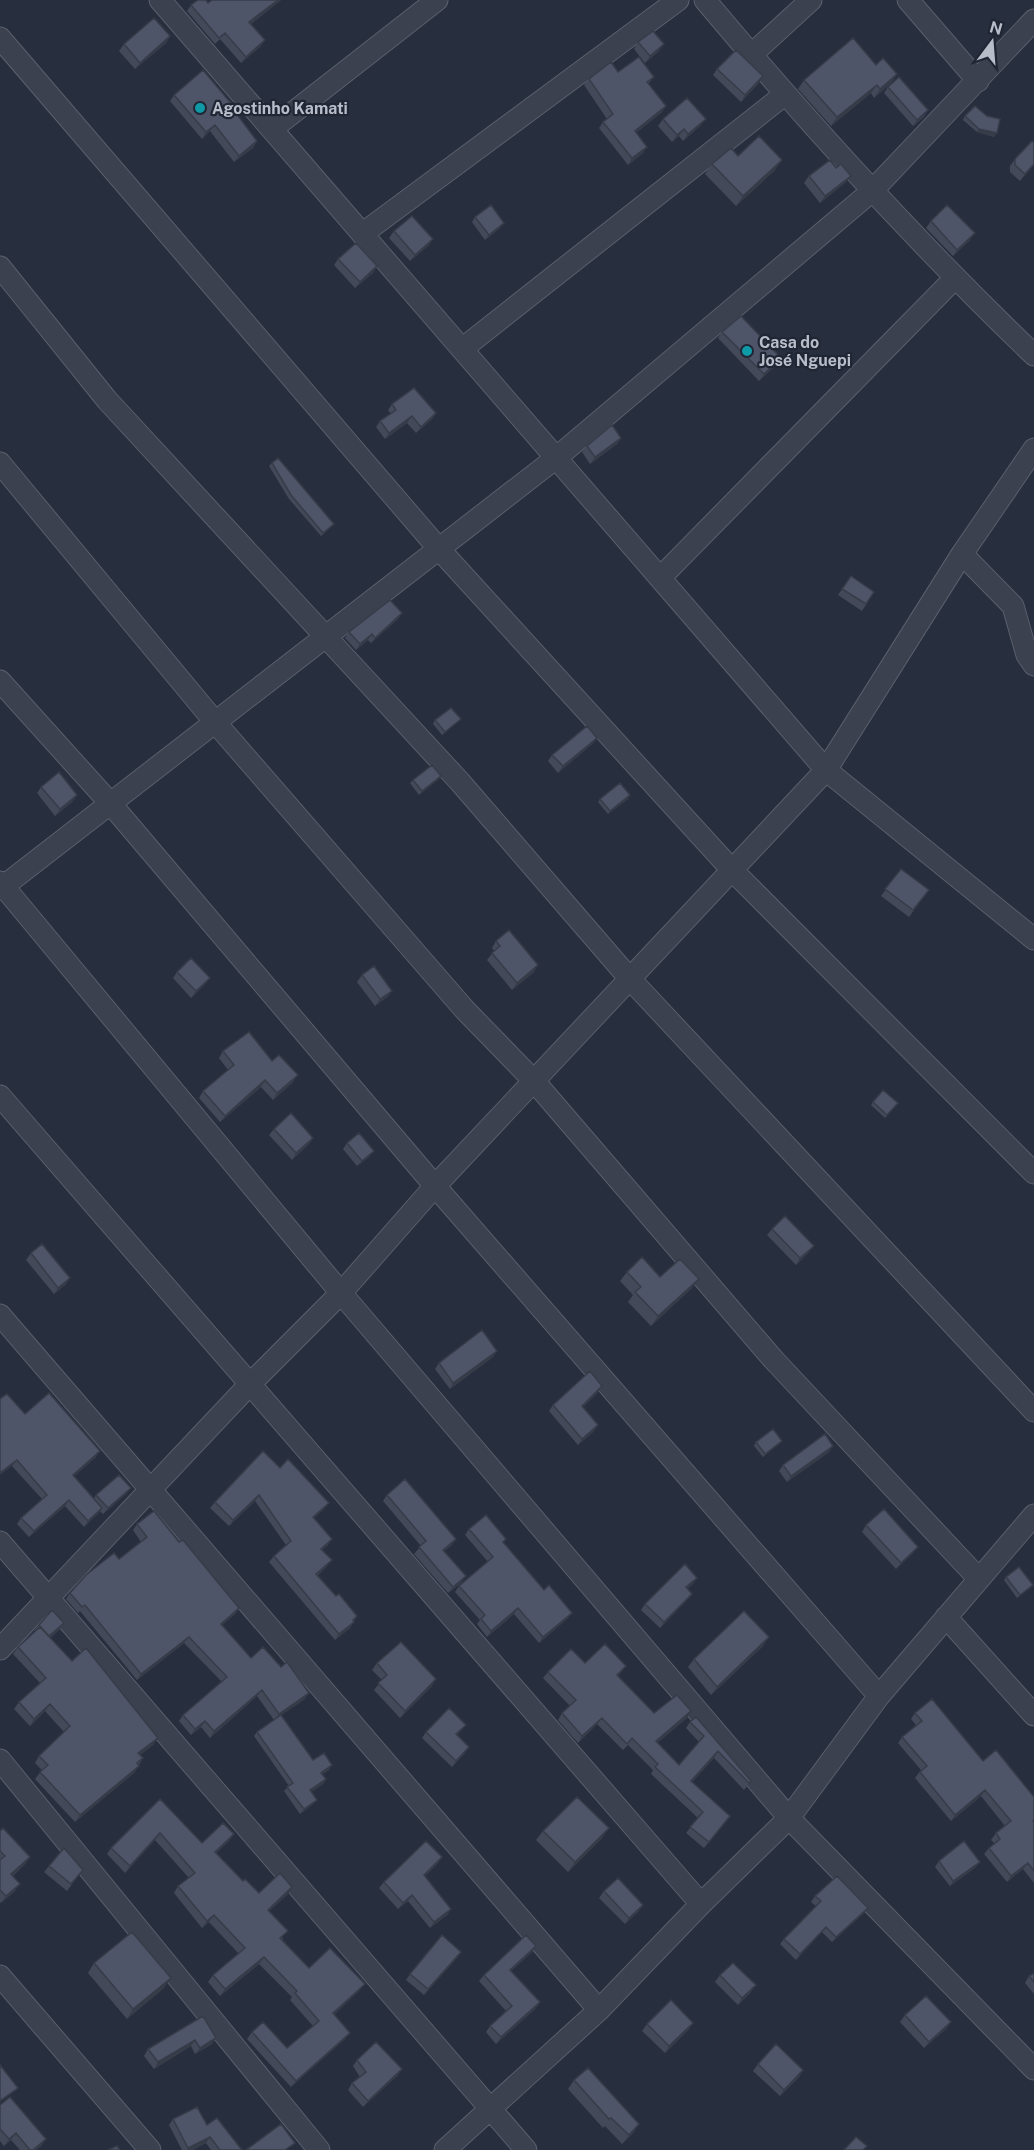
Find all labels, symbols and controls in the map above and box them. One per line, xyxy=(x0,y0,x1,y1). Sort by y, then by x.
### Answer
north arrow xyxy=(962,12,1022,72)
text: N xyxy=(987,17,1005,39)
place label: Agostinho Kamati xyxy=(212,99,348,118)
marker: Agostinho Kamati xyxy=(193,101,207,115)
place label: Casa do José Nguepi xyxy=(759,333,851,370)
marker: Casa do José Nguepi xyxy=(740,344,754,358)

